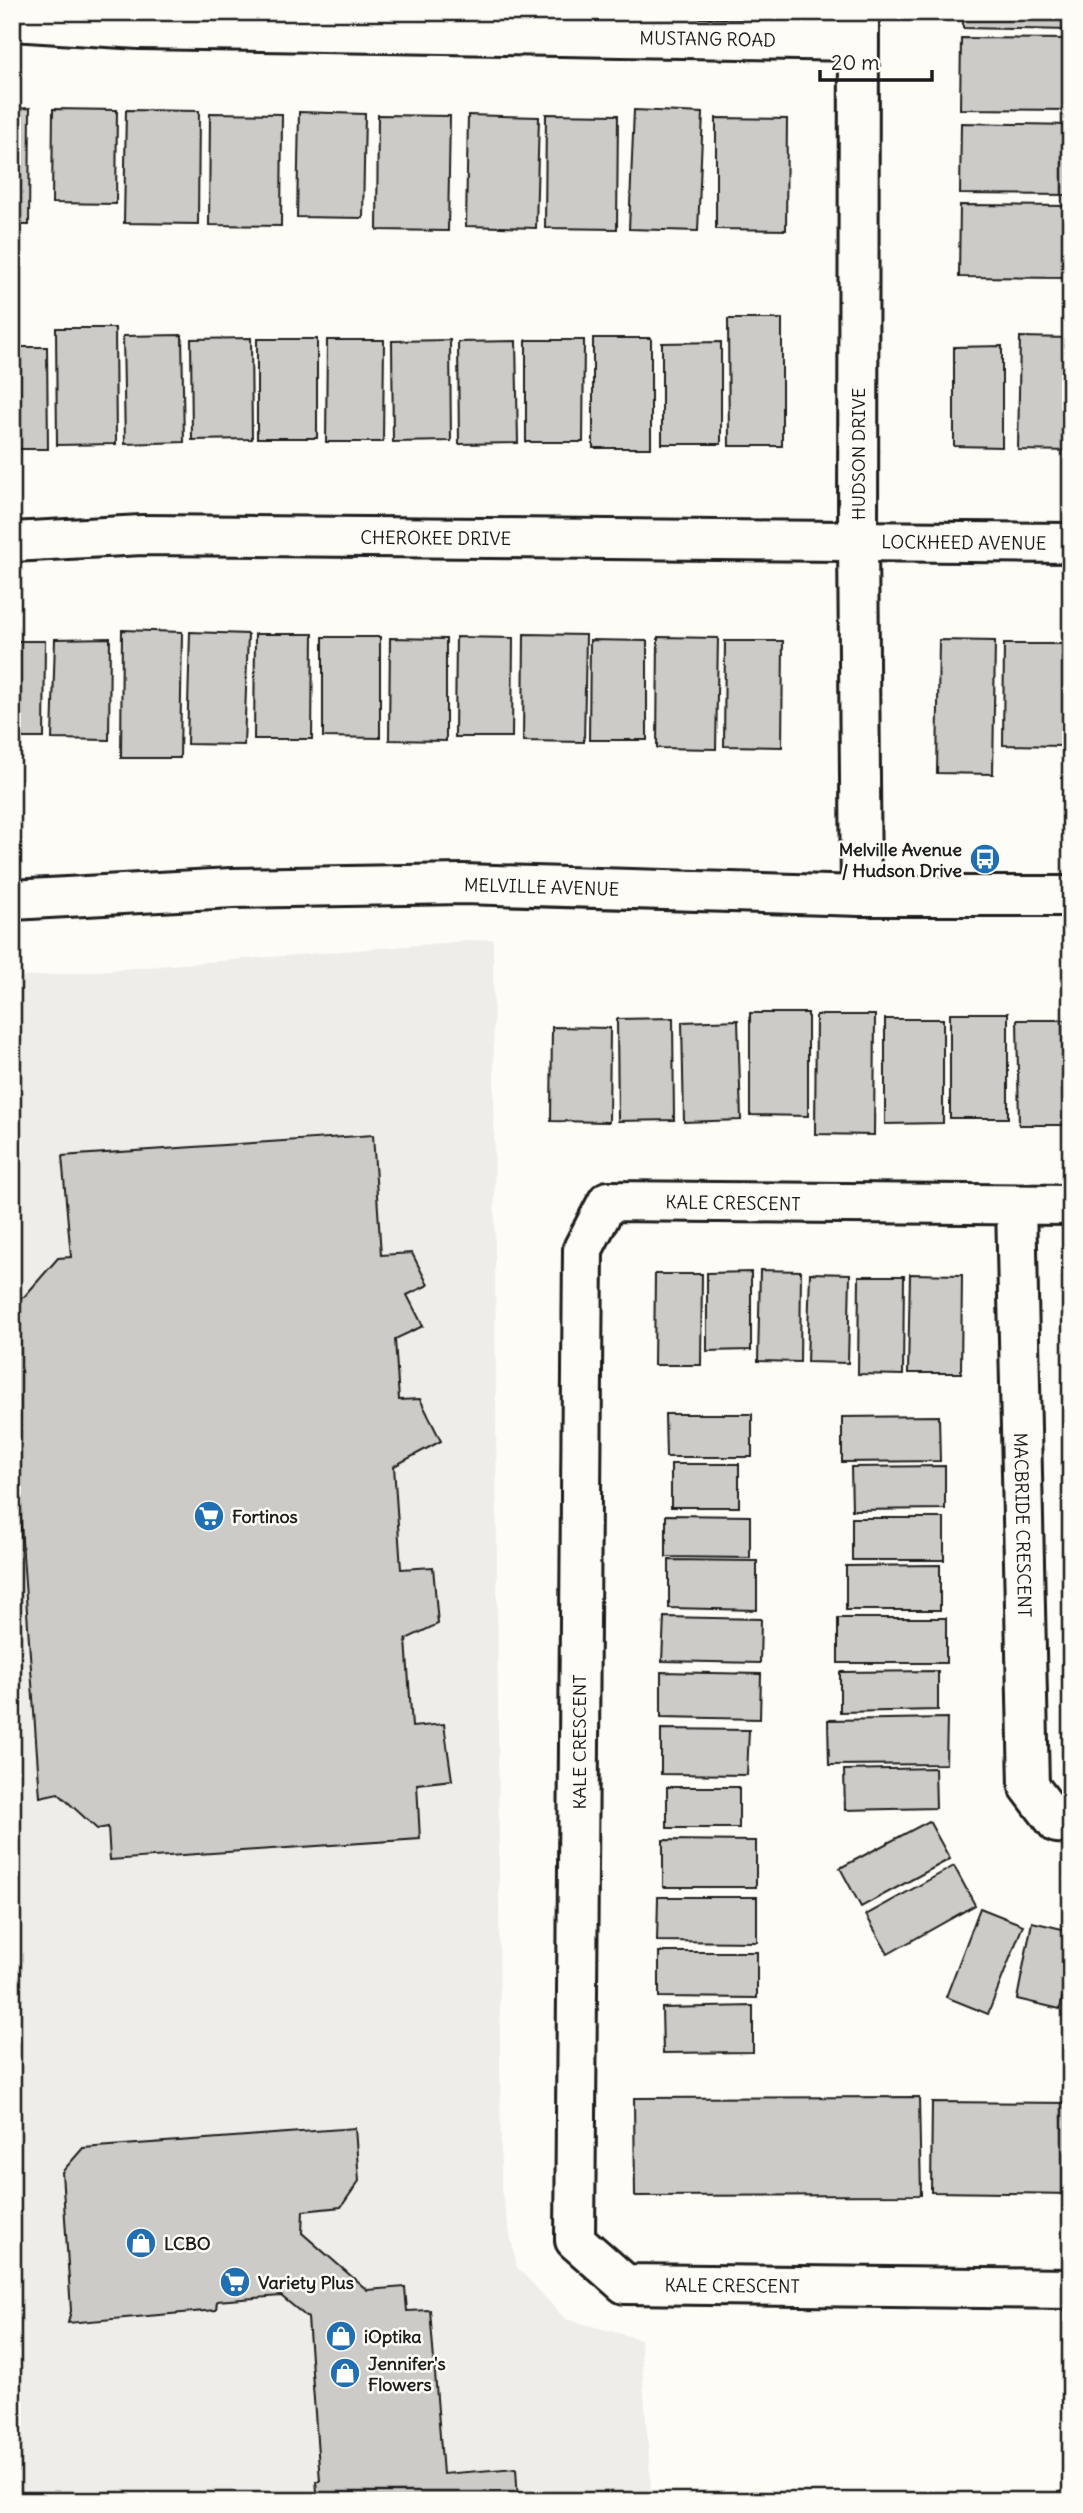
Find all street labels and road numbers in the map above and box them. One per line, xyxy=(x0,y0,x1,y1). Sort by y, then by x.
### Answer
street label: MUSTANG ROAD xyxy=(639,26,776,51)
street label: HUDSON DRIVE xyxy=(847,388,870,520)
street label: CHEROKEE DRIVE xyxy=(360,525,511,550)
street label: LOCKHEED AVENUE xyxy=(881,530,1046,554)
street label: MELVILLE AVENUE xyxy=(464,873,620,900)
street label: KALE CRESCENT xyxy=(665,1190,801,1216)
street label: MACBRIDE CRESCENT xyxy=(1010,1432,1037,1618)
street label: KALE CRESCENT xyxy=(568,1674,591,1810)
street label: KALE CRESCENT xyxy=(664,2273,800,2297)

